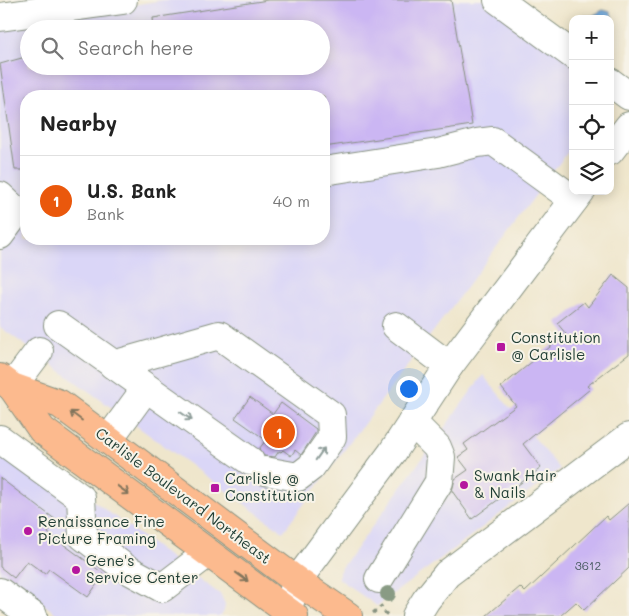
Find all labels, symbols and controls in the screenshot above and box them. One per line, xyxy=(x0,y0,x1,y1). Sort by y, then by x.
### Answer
map controls xyxy=(569,15,614,195)
button: + xyxy=(569,15,614,60)
search box xyxy=(20,20,330,75)
icon: search xyxy=(38,34,66,62)
text: Search here xyxy=(78,35,194,60)
button: − xyxy=(569,60,614,105)
button: locate xyxy=(569,105,614,150)
text: Nearby xyxy=(40,109,117,136)
button: layers xyxy=(569,150,614,195)
text: U.S. Bank xyxy=(87,178,176,203)
text: 1 xyxy=(52,190,60,211)
text: 40 m xyxy=(273,190,310,211)
text: Bank xyxy=(87,203,124,224)
place label: Constitution @ Carlisle xyxy=(511,327,601,364)
marker: Constitution @ Carlisle xyxy=(495,341,507,353)
your location xyxy=(396,376,422,402)
one-way arrow xyxy=(69,411,83,421)
one-way arrow xyxy=(179,411,193,421)
pin: 1 xyxy=(263,413,295,451)
street label: Carlisle Boulevard Northeast xyxy=(92,423,275,568)
one-way arrow xyxy=(315,447,325,461)
place label: Swank Hair & Nails xyxy=(474,465,557,502)
place label: Carlisle @ Constitution xyxy=(225,468,315,505)
marker: Swank Hair & Nails xyxy=(458,479,470,491)
marker: Carlisle @ Constitution xyxy=(209,482,221,494)
one-way arrow xyxy=(116,485,130,495)
place label: Renaissance Fine Picture Framing xyxy=(38,511,165,548)
marker: Renaissance Fine Picture Framing xyxy=(22,525,34,537)
place label: Gene's Service Center xyxy=(86,550,198,587)
house number: 3612 xyxy=(575,557,601,573)
marker: Gene's Service Center xyxy=(70,564,82,576)
one-way arrow xyxy=(235,572,249,582)

